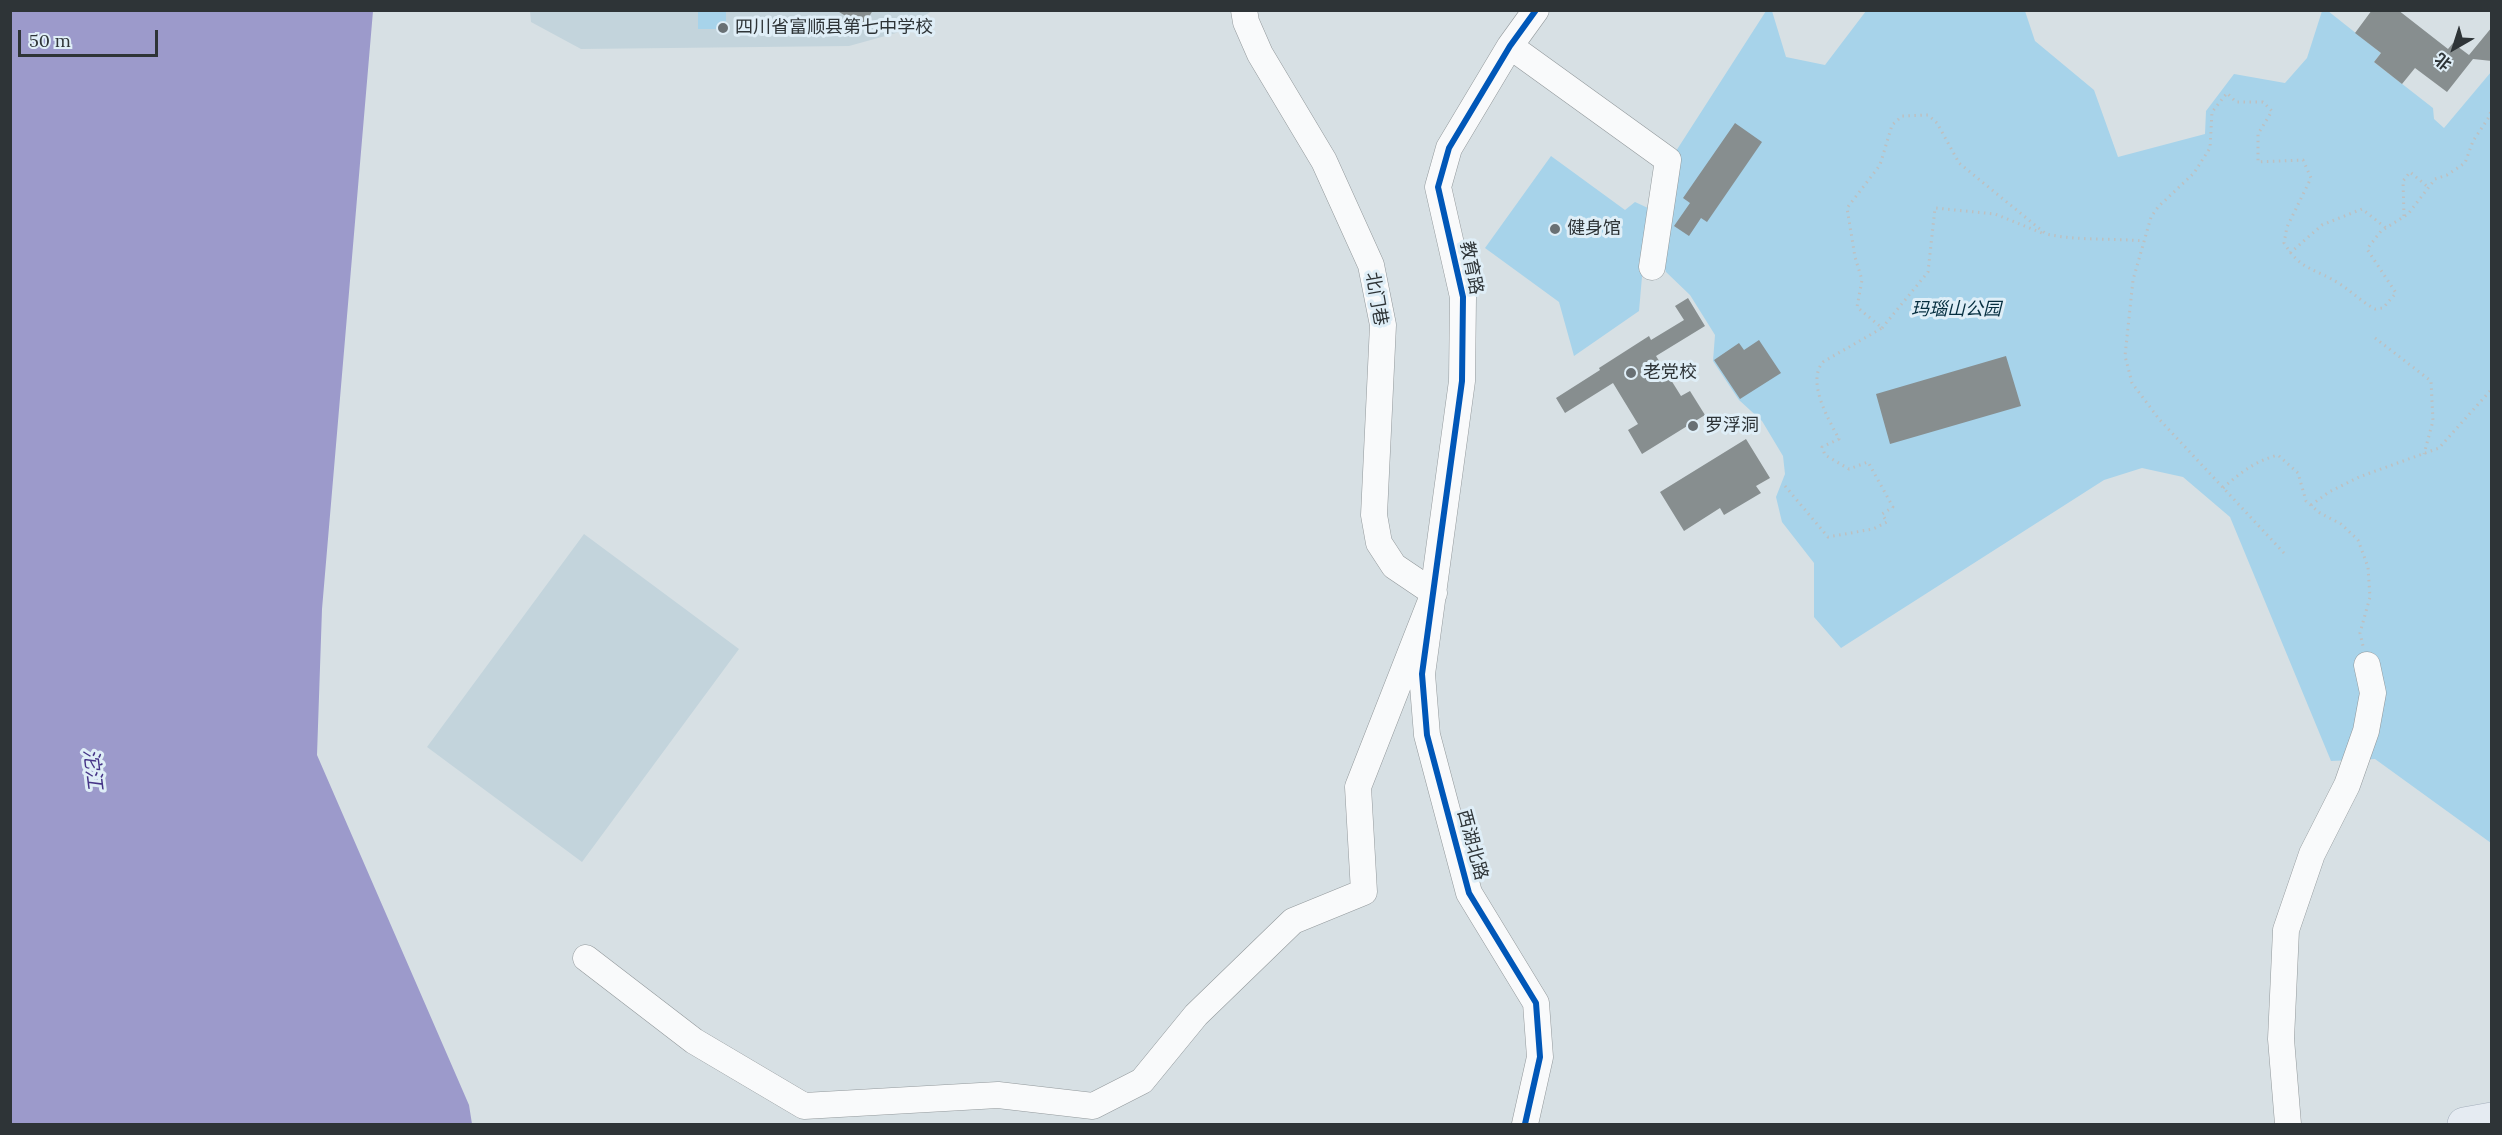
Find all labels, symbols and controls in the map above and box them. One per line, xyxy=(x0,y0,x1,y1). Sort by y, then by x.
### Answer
place label: 四川省富顺县第七中学校 xyxy=(735,17,933,39)
scale bar xyxy=(21,18,160,56)
north arrow xyxy=(2424,18,2484,78)
marker: 四川省富顺县第七中学校 xyxy=(716,21,730,35)
text: 50 m xyxy=(29,29,71,52)
text: 北 xyxy=(2430,49,2455,75)
place label: 健身馆 xyxy=(1567,218,1621,240)
marker: 健身馆 xyxy=(1548,222,1562,236)
street label: 教育路 xyxy=(1455,239,1487,297)
street label: 北门巷 xyxy=(1361,271,1391,327)
park label: 玛瑙山公园 xyxy=(1911,299,2001,321)
place label: 老党校 xyxy=(1643,362,1697,384)
marker: 老党校 xyxy=(1624,366,1638,380)
place label: 罗浮洞 xyxy=(1705,415,1759,437)
marker: 罗浮洞 xyxy=(1686,419,1700,433)
water label: 沱江 xyxy=(78,748,106,790)
street label: 西湖北路 xyxy=(1452,807,1492,883)

